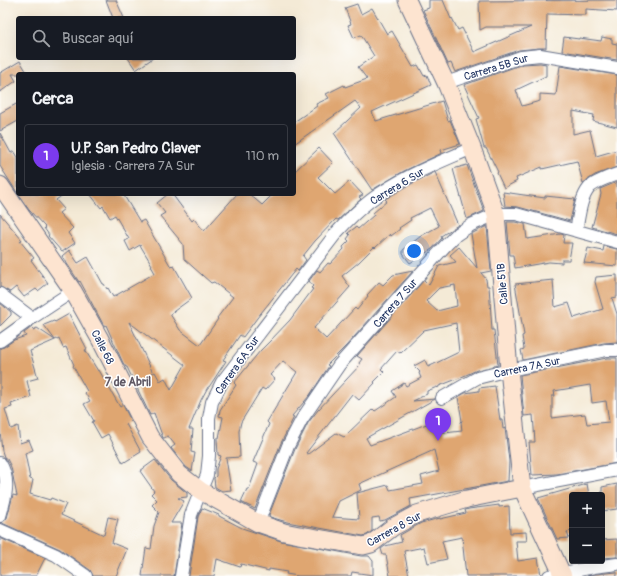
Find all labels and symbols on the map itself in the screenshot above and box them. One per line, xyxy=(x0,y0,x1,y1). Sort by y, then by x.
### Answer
street label: Carrera 5B Sur xyxy=(462,51,530,83)
street label: Carrera 6 Sur xyxy=(368,165,427,208)
your location xyxy=(404,241,424,261)
street label: Calle 51B xyxy=(494,263,511,305)
street label: Carrera 7 Sur xyxy=(371,276,420,330)
street label: Calle 68 xyxy=(88,328,117,367)
street label: Carrera 6A Sur xyxy=(213,334,262,397)
street label: Carrera 7A Sur xyxy=(493,354,562,381)
district label: 7 de Abril xyxy=(105,375,151,390)
pin: 1 xyxy=(425,408,451,441)
street label: Carrera 8 Sur xyxy=(365,509,424,550)

